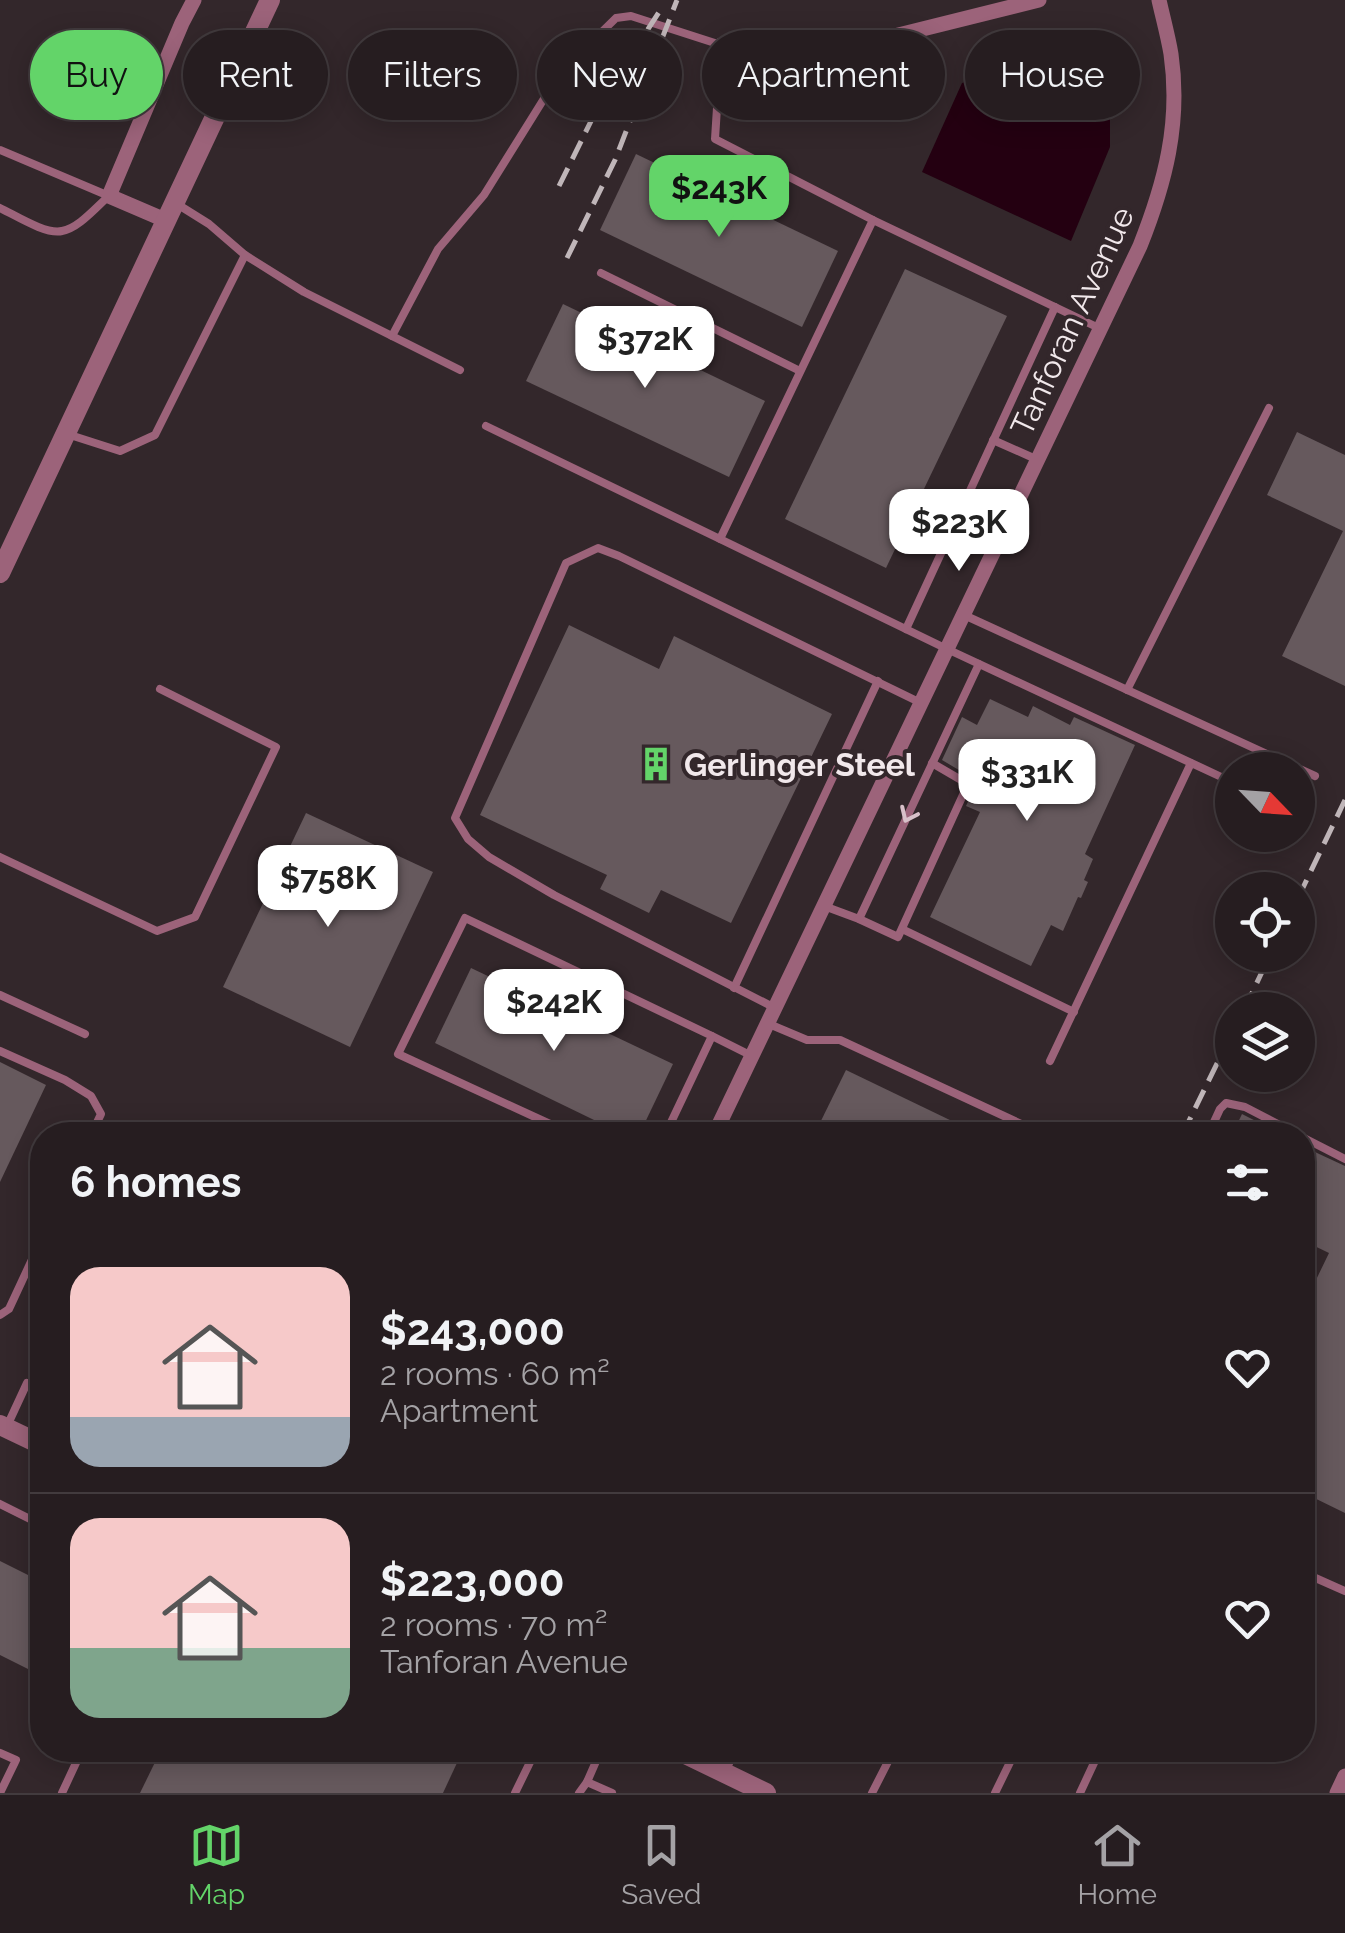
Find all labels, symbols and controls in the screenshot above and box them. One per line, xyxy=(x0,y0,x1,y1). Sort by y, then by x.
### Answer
chip: Buy xyxy=(30,30,163,120)
chip: Rent xyxy=(183,30,328,120)
chip: Filters xyxy=(348,30,517,120)
chip: New xyxy=(537,30,682,120)
chip: Apartment xyxy=(702,30,945,120)
chip: House xyxy=(965,30,1140,120)
pin: $243K xyxy=(649,155,789,240)
text: $243K xyxy=(671,169,767,206)
street label: Tanforan Avenue xyxy=(1003,201,1141,441)
pin: $372K xyxy=(575,306,715,391)
text: $372K xyxy=(597,320,693,357)
pin: $223K xyxy=(889,489,1029,574)
text: $223K xyxy=(911,503,1007,540)
pin: $331K xyxy=(957,739,1097,824)
building icon: Gerlinger Steel xyxy=(637,745,675,783)
place label: Gerlinger Steel xyxy=(684,746,916,783)
north arrow xyxy=(1215,752,1315,852)
map controls xyxy=(1215,752,1315,1092)
text: $331K xyxy=(980,753,1074,790)
one-way arrow xyxy=(900,805,920,823)
pin: $758K xyxy=(258,845,398,930)
text: $758K xyxy=(280,859,376,896)
button: locate xyxy=(1215,872,1315,972)
pin: $242K xyxy=(484,969,624,1054)
text: $242K xyxy=(506,983,602,1020)
button: layers xyxy=(1215,992,1315,1092)
icon: filters xyxy=(1220,1155,1275,1210)
text: 6 homes xyxy=(70,1158,241,1207)
text: $243,000 xyxy=(380,1306,565,1355)
icon: home xyxy=(150,1307,270,1427)
icon: heart xyxy=(1220,1340,1275,1395)
text: 2 rooms · 60 m² xyxy=(380,1355,610,1392)
text: Apartment xyxy=(380,1392,538,1429)
text: $223,000 xyxy=(380,1557,565,1606)
icon: home xyxy=(150,1558,270,1678)
icon: heart xyxy=(1220,1591,1275,1646)
text: 2 rooms · 70 m² xyxy=(380,1606,607,1643)
text: Tanforan Avenue xyxy=(380,1643,628,1680)
tab: Map xyxy=(188,1818,245,1911)
tab: Saved xyxy=(621,1818,701,1911)
tab: Home xyxy=(1078,1818,1157,1911)

